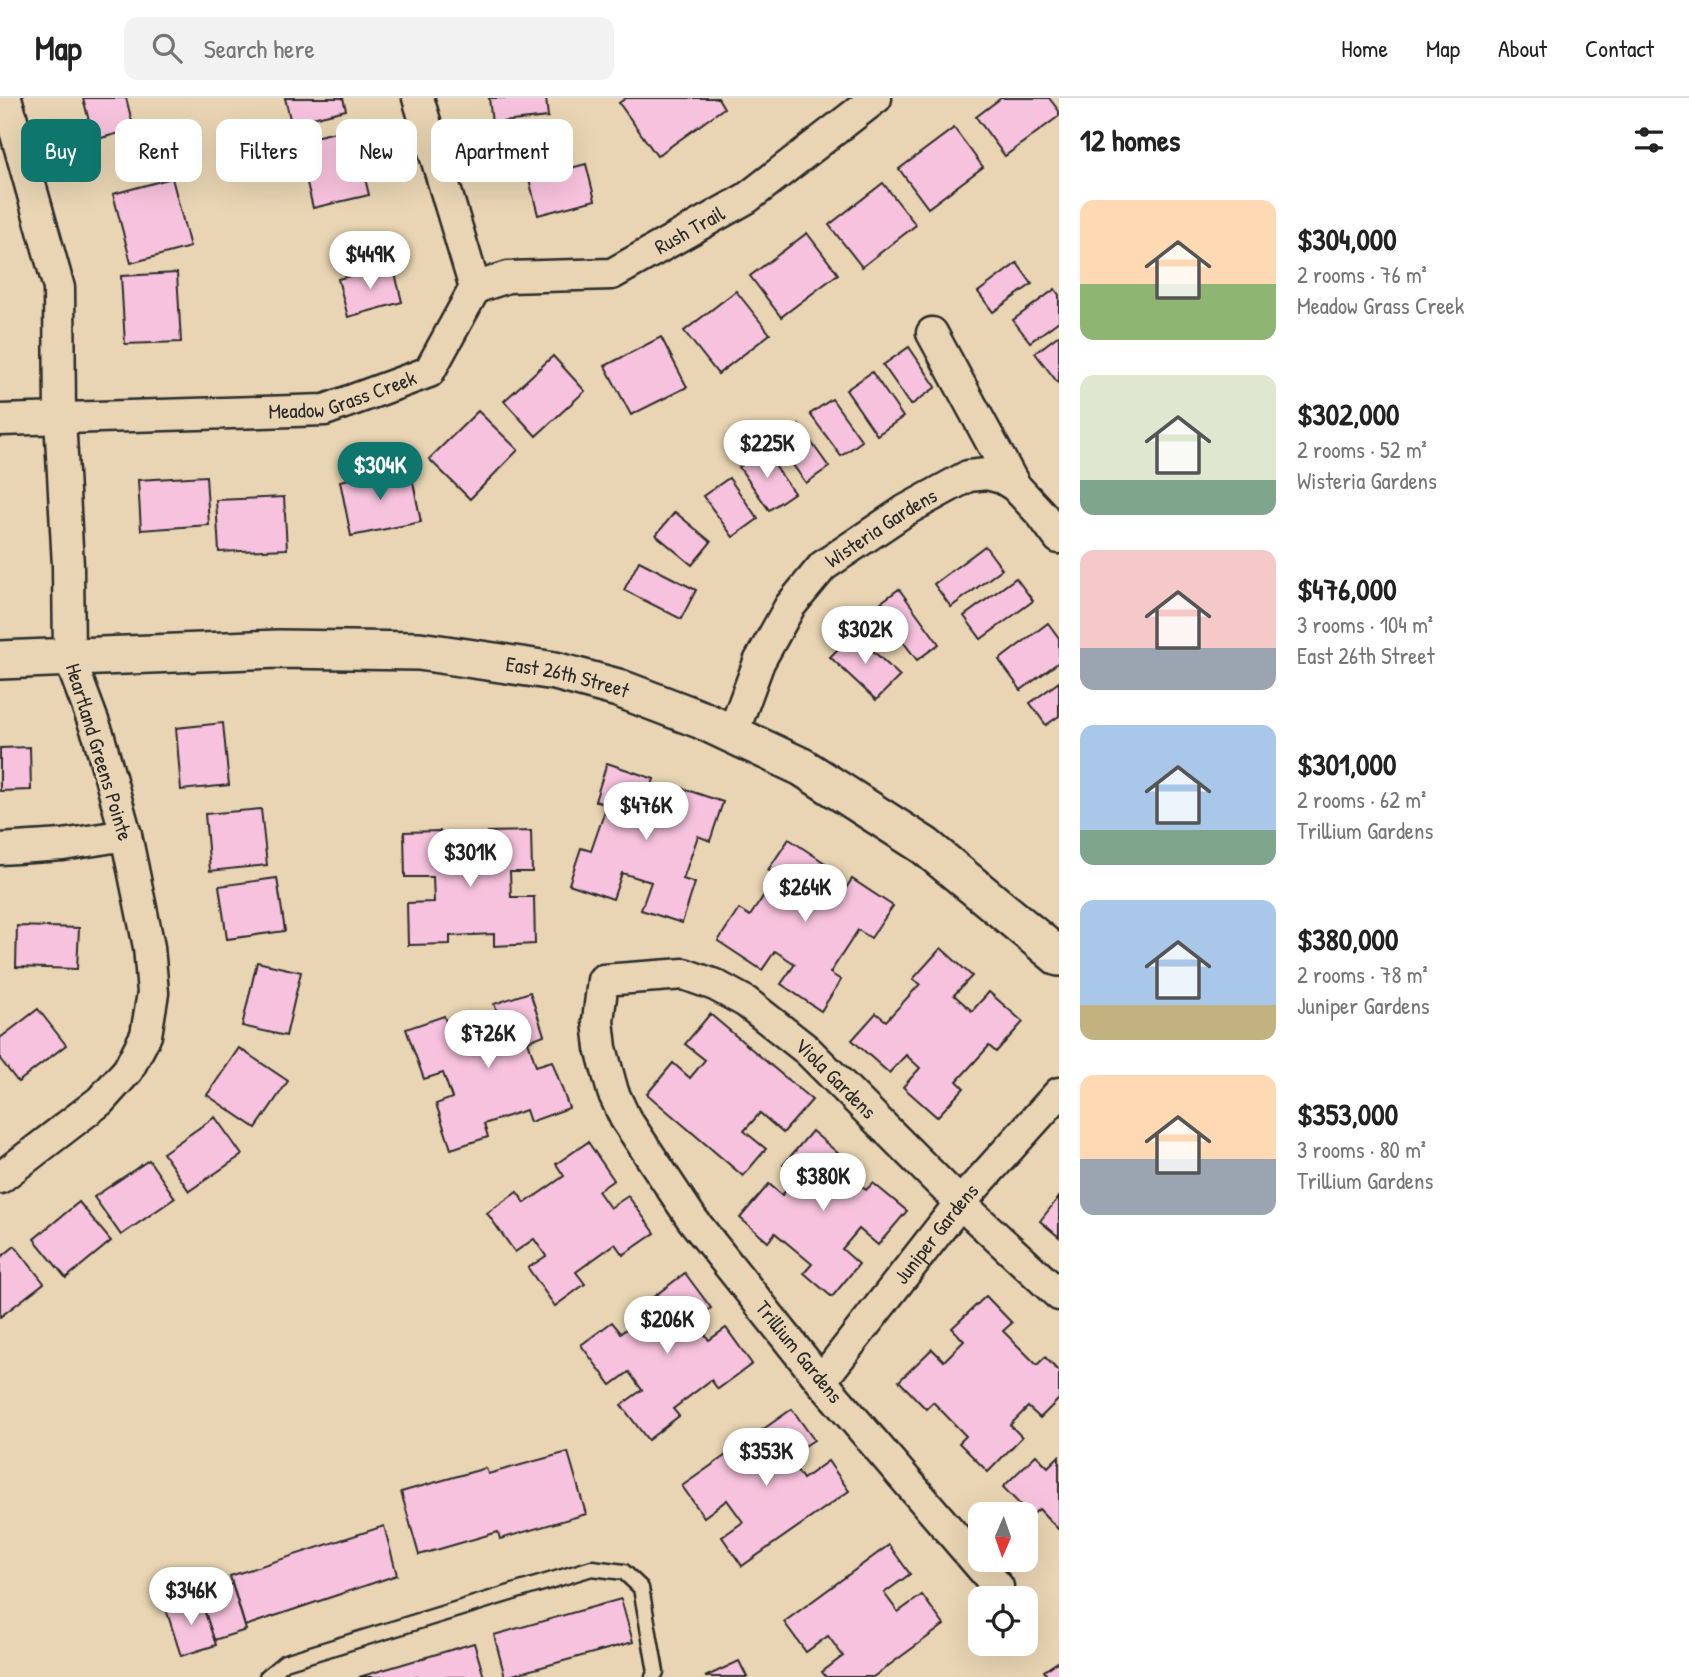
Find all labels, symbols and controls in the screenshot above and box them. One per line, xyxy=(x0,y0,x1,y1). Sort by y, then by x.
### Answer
search box xyxy=(124,17,614,80)
text: Map xyxy=(35,26,82,70)
icon: search xyxy=(148,29,186,67)
text: Search here xyxy=(204,31,315,66)
text: Home xyxy=(1341,32,1388,64)
text: Map xyxy=(1426,32,1460,64)
text: About xyxy=(1498,32,1547,64)
text: Contact xyxy=(1585,32,1654,64)
chip: Buy xyxy=(21,119,101,182)
chip: Rent xyxy=(115,119,202,182)
chip: Filters xyxy=(216,119,322,182)
chip: New xyxy=(336,119,417,182)
chip: Apartment xyxy=(431,119,573,182)
text: 12 homes xyxy=(1080,120,1180,160)
icon: filters xyxy=(1630,121,1668,159)
street label: Rush Trail xyxy=(649,198,730,261)
text: $304,000 xyxy=(1297,219,1397,259)
icon: home xyxy=(1136,228,1220,312)
pin: $449K xyxy=(321,232,419,291)
text: $449K xyxy=(345,238,395,269)
text: 2 rooms · 76 m² xyxy=(1297,259,1427,290)
text: Meadow Grass Creek xyxy=(1297,290,1464,321)
street label: Meadow Grass Creek xyxy=(268,363,420,426)
text: $302,000 xyxy=(1297,394,1400,434)
icon: home xyxy=(1136,403,1220,487)
pin: $225K xyxy=(718,420,816,480)
text: $225K xyxy=(740,427,794,458)
text: 2 rooms · 52 m² xyxy=(1297,434,1427,465)
pin: $304K xyxy=(331,442,429,502)
text: $304K xyxy=(354,449,406,480)
text: Wisteria Gardens xyxy=(1297,465,1437,496)
street label: Wisteria Gardens xyxy=(819,481,942,574)
text: $476,000 xyxy=(1297,569,1397,609)
icon: home xyxy=(1136,578,1220,662)
pin: $302K xyxy=(816,606,914,666)
text: 3 rooms · 104 m² xyxy=(1297,609,1433,640)
text: $302K xyxy=(837,613,893,644)
text: East 26th Street xyxy=(1297,640,1435,671)
street label: East 26th Street xyxy=(504,649,634,705)
street label: Heartland Greens Pointe xyxy=(59,660,140,844)
text: $301,000 xyxy=(1297,744,1396,784)
icon: home xyxy=(1136,753,1220,837)
pin: $476K xyxy=(597,782,695,842)
text: 2 rooms · 62 m² xyxy=(1297,784,1426,815)
text: $476K xyxy=(620,789,672,820)
text: Trillium Gardens xyxy=(1297,815,1433,846)
pin: $301K xyxy=(421,830,519,889)
text: $301K xyxy=(444,836,496,867)
pin: $264K xyxy=(756,864,854,924)
text: $264K xyxy=(779,871,831,902)
text: $380,000 xyxy=(1297,919,1398,959)
icon: home xyxy=(1136,928,1220,1012)
text: 2 rooms · 78 m² xyxy=(1297,959,1428,990)
text: Juniper Gardens xyxy=(1297,990,1430,1021)
pin: $726K xyxy=(439,1010,537,1070)
text: $726K xyxy=(460,1017,516,1048)
street label: Viola Gardens xyxy=(789,1031,883,1125)
text: $353,000 xyxy=(1297,1094,1398,1134)
icon: home xyxy=(1136,1103,1220,1187)
text: 3 rooms · 80 m² xyxy=(1297,1134,1426,1165)
pin: $380K xyxy=(774,1154,872,1213)
text: $380K xyxy=(796,1160,850,1191)
text: Trillium Gardens xyxy=(1297,1165,1433,1196)
street label: Juniper Gardens xyxy=(887,1177,985,1290)
street label: Trillium Gardens xyxy=(749,1294,850,1409)
pin: $206K xyxy=(618,1296,716,1356)
text: $206K xyxy=(640,1303,694,1334)
pin: $353K xyxy=(717,1428,815,1488)
text: $353K xyxy=(739,1435,793,1466)
north arrow xyxy=(968,1502,1038,1572)
map controls xyxy=(968,1502,1038,1656)
pin: $346K xyxy=(142,1568,240,1627)
text: $346K xyxy=(165,1574,217,1605)
button: locate xyxy=(968,1586,1038,1656)

